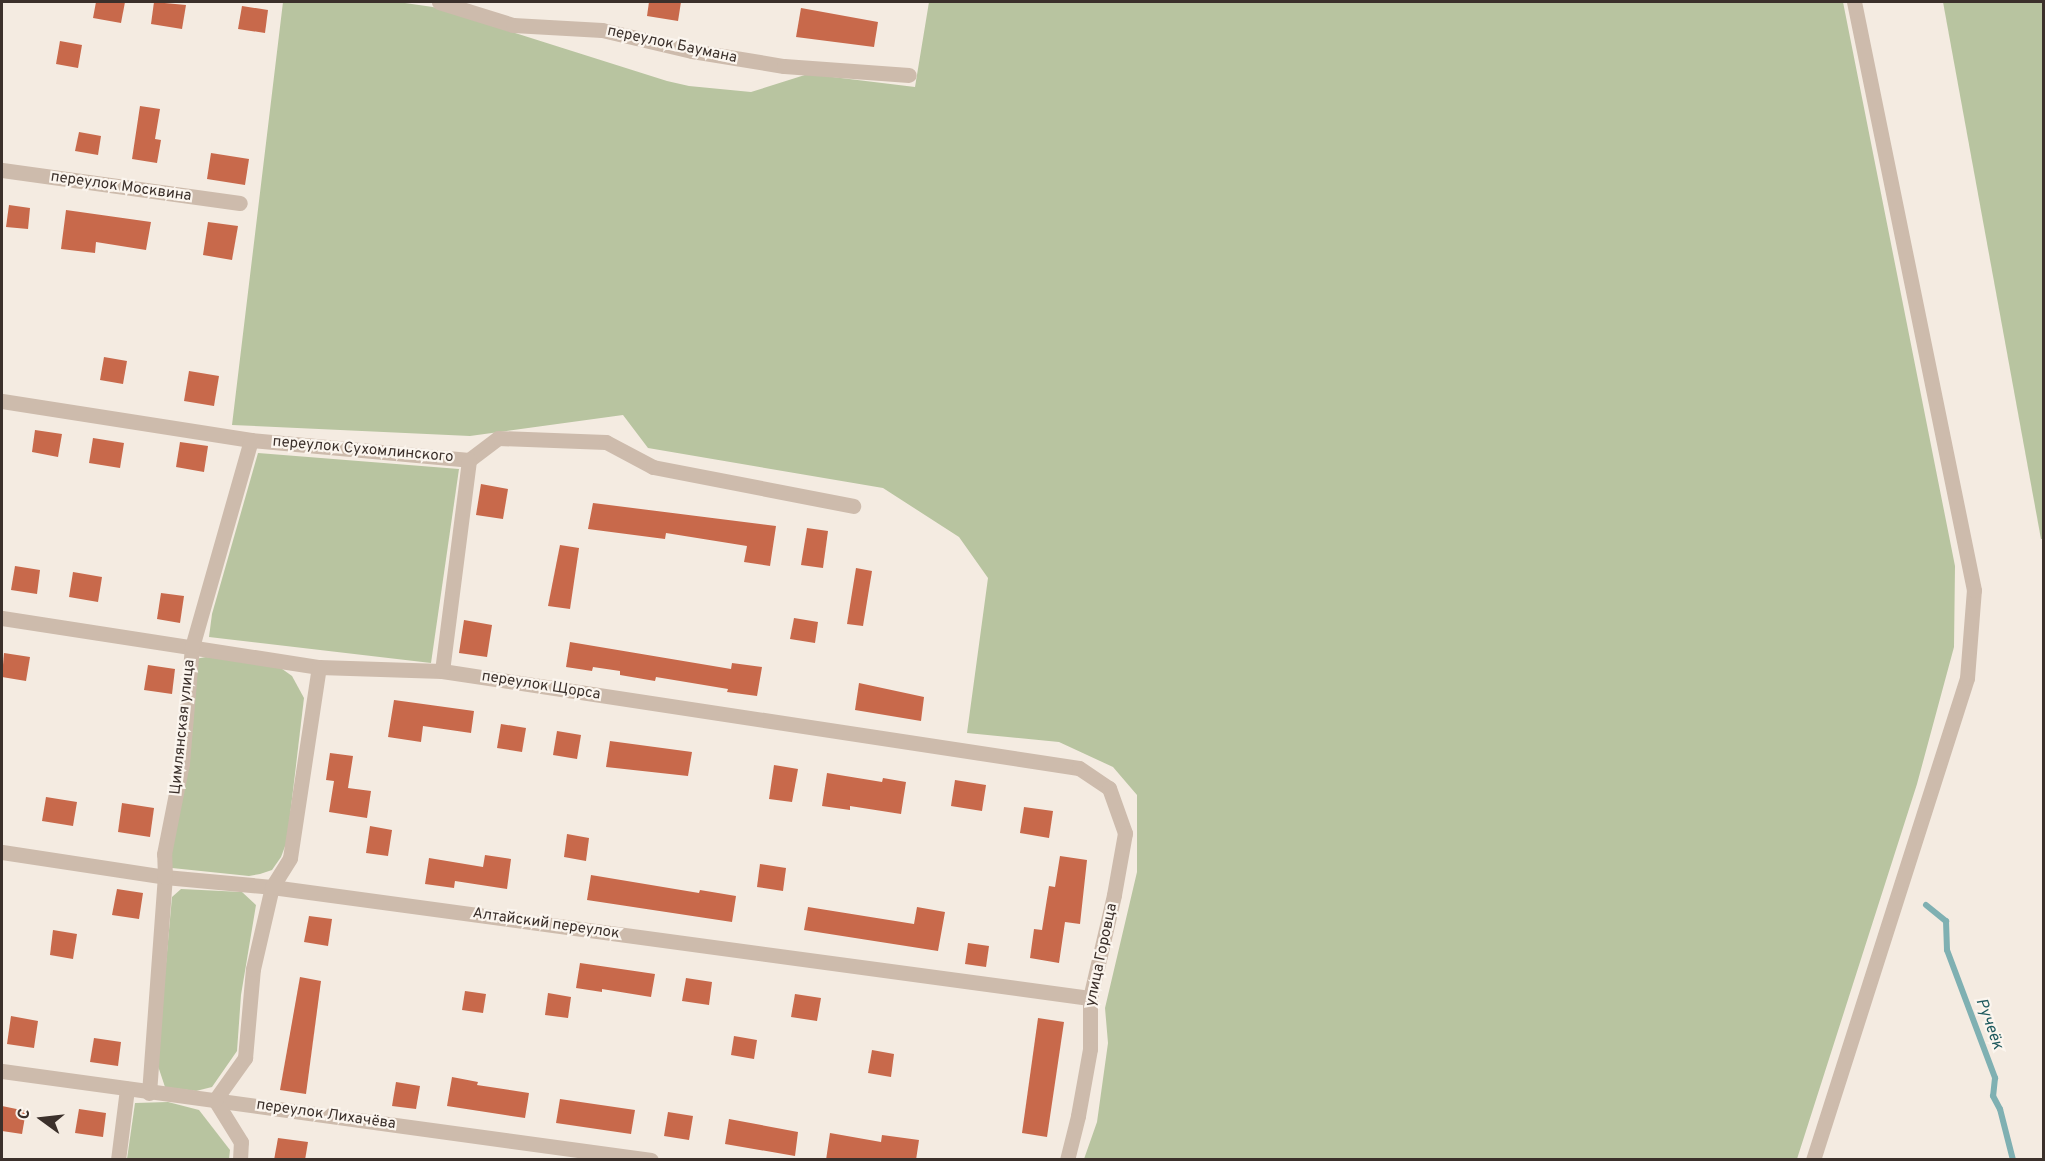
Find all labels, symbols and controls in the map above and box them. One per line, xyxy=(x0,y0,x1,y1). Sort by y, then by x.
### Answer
street label: переулок Баумана xyxy=(606,22,738,68)
street label: переулок Москвина xyxy=(49,168,193,206)
street label: переулок Сухомлинского xyxy=(272,433,454,467)
street label: Цимлянская улица xyxy=(167,659,199,795)
street label: переулок Щорса xyxy=(480,668,602,704)
street label: улица Горовца xyxy=(1082,902,1122,1008)
street label: Алтайский переулок xyxy=(471,905,621,943)
water label: Ручеёк xyxy=(1971,996,2007,1052)
north arrow xyxy=(12,1089,72,1149)
street label: переулок Лихачёва xyxy=(255,1096,397,1134)
text: С xyxy=(14,1107,36,1122)

